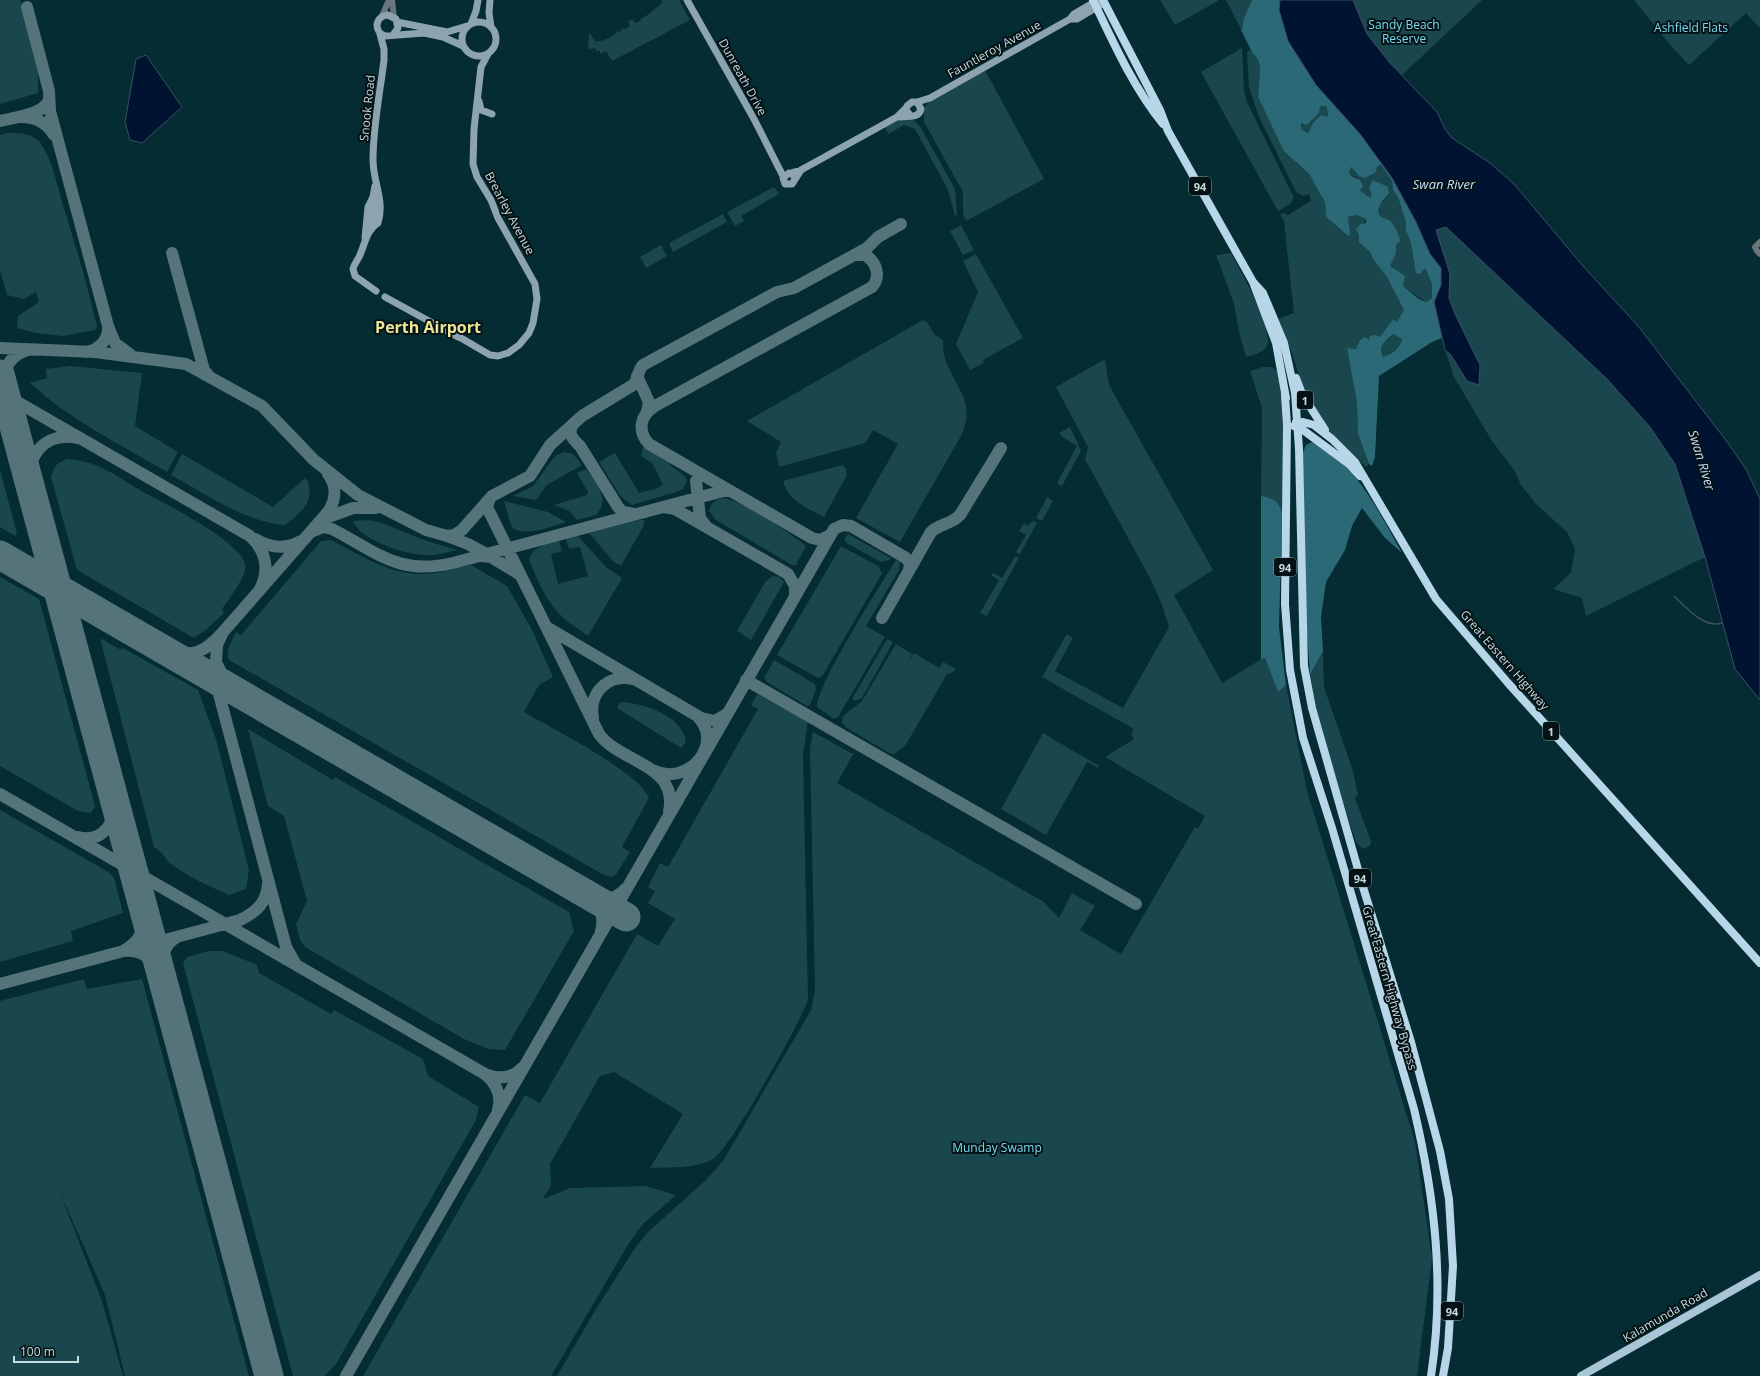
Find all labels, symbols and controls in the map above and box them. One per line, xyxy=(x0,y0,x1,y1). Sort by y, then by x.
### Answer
street label: Fauntleroy Avenue xyxy=(944,16,1044,82)
park label: Sandy Beach Reserve xyxy=(1368,16,1440,47)
park label: Ashfield Flats xyxy=(1654,19,1728,36)
street label: Dunreath Drive xyxy=(715,35,771,119)
street label: Snook Road xyxy=(355,74,379,142)
street label: Brearley Avenue xyxy=(481,169,539,258)
water label: Swan River xyxy=(1413,175,1476,193)
road number: 94 xyxy=(1189,177,1211,195)
district label: Perth Airport xyxy=(375,316,481,338)
road number: 1 xyxy=(1297,391,1313,409)
water label: Swan River xyxy=(1684,428,1720,493)
road number: 94 xyxy=(1274,558,1296,576)
street label: Great Eastern Highway xyxy=(1457,606,1554,714)
road number: 1 xyxy=(1543,722,1559,740)
road number: 94 xyxy=(1349,869,1371,887)
street label: Great Eastern Highway Bypass xyxy=(1358,904,1422,1072)
park label: Munday Swamp xyxy=(952,1139,1042,1156)
street label: Kalamunda Road xyxy=(1619,1284,1711,1346)
road number: 94 xyxy=(1441,1302,1463,1320)
scale bar xyxy=(14,1338,78,1364)
text: 100 m xyxy=(20,1343,55,1360)

